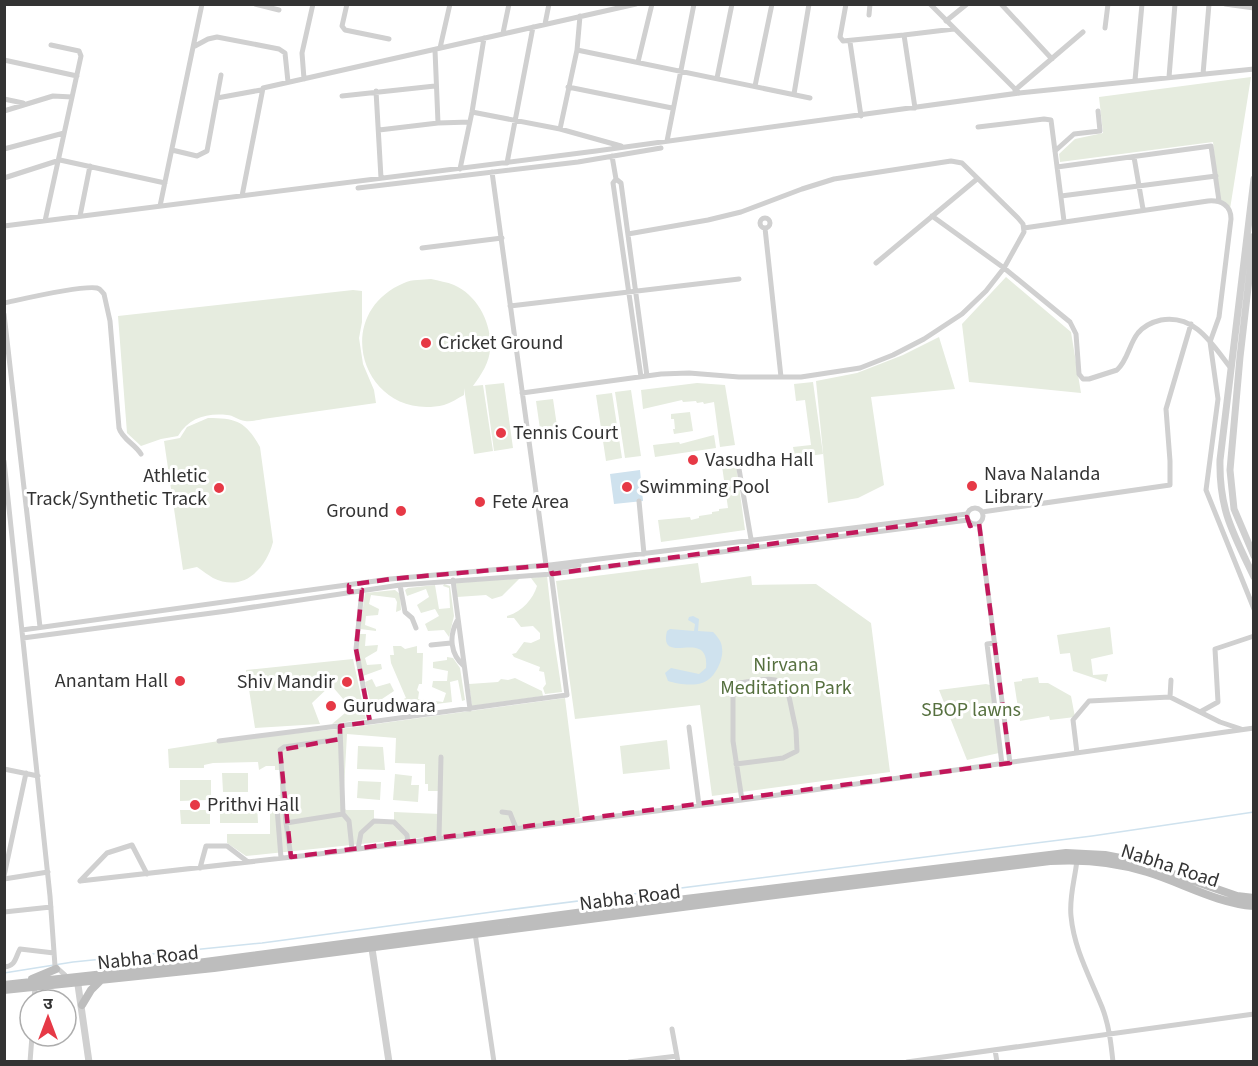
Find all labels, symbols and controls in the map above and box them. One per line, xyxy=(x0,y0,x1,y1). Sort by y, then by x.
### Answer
place label: Cricket Ground xyxy=(438,329,563,357)
marker: Cricket Ground xyxy=(419,336,433,350)
place label: Tennis Court xyxy=(513,419,619,447)
marker: Tennis Court xyxy=(494,426,508,440)
place label: Vasudha Hall xyxy=(705,446,814,474)
marker: Vasudha Hall xyxy=(686,453,700,467)
place label: Nava Nalanda Library xyxy=(984,460,1100,511)
place label: Athletic Track/Synthetic Track xyxy=(26,462,207,513)
place label: Swimming Pool xyxy=(639,473,770,501)
marker: Nava Nalanda Library xyxy=(965,479,979,493)
marker: Swimming Pool xyxy=(620,480,634,494)
marker: Athletic Track/Synthetic Track xyxy=(212,481,226,495)
place label: Fete Area xyxy=(492,488,569,516)
marker: Fete Area xyxy=(473,495,487,509)
place label: Ground xyxy=(326,497,389,525)
marker: Ground xyxy=(394,504,408,518)
park label: Nirvana Meditation Park xyxy=(720,651,852,702)
place label: Anantam Hall xyxy=(55,667,168,695)
place label: Shiv Mandir xyxy=(237,668,335,696)
marker: Anantam Hall xyxy=(173,674,187,688)
marker: Shiv Mandir xyxy=(340,675,354,689)
place label: Gurudwara xyxy=(343,692,436,720)
park label: SBOP lawns xyxy=(921,696,1021,724)
marker: Gurudwara xyxy=(324,699,338,713)
place label: Prithvi Hall xyxy=(207,791,299,819)
marker: Prithvi Hall xyxy=(188,798,202,812)
street label: Nabha Road xyxy=(1117,837,1223,895)
street label: Nabha Road xyxy=(578,878,682,918)
street label: Nabha Road xyxy=(96,939,200,977)
north arrow xyxy=(18,988,78,1048)
text: उ xyxy=(43,993,53,1015)

